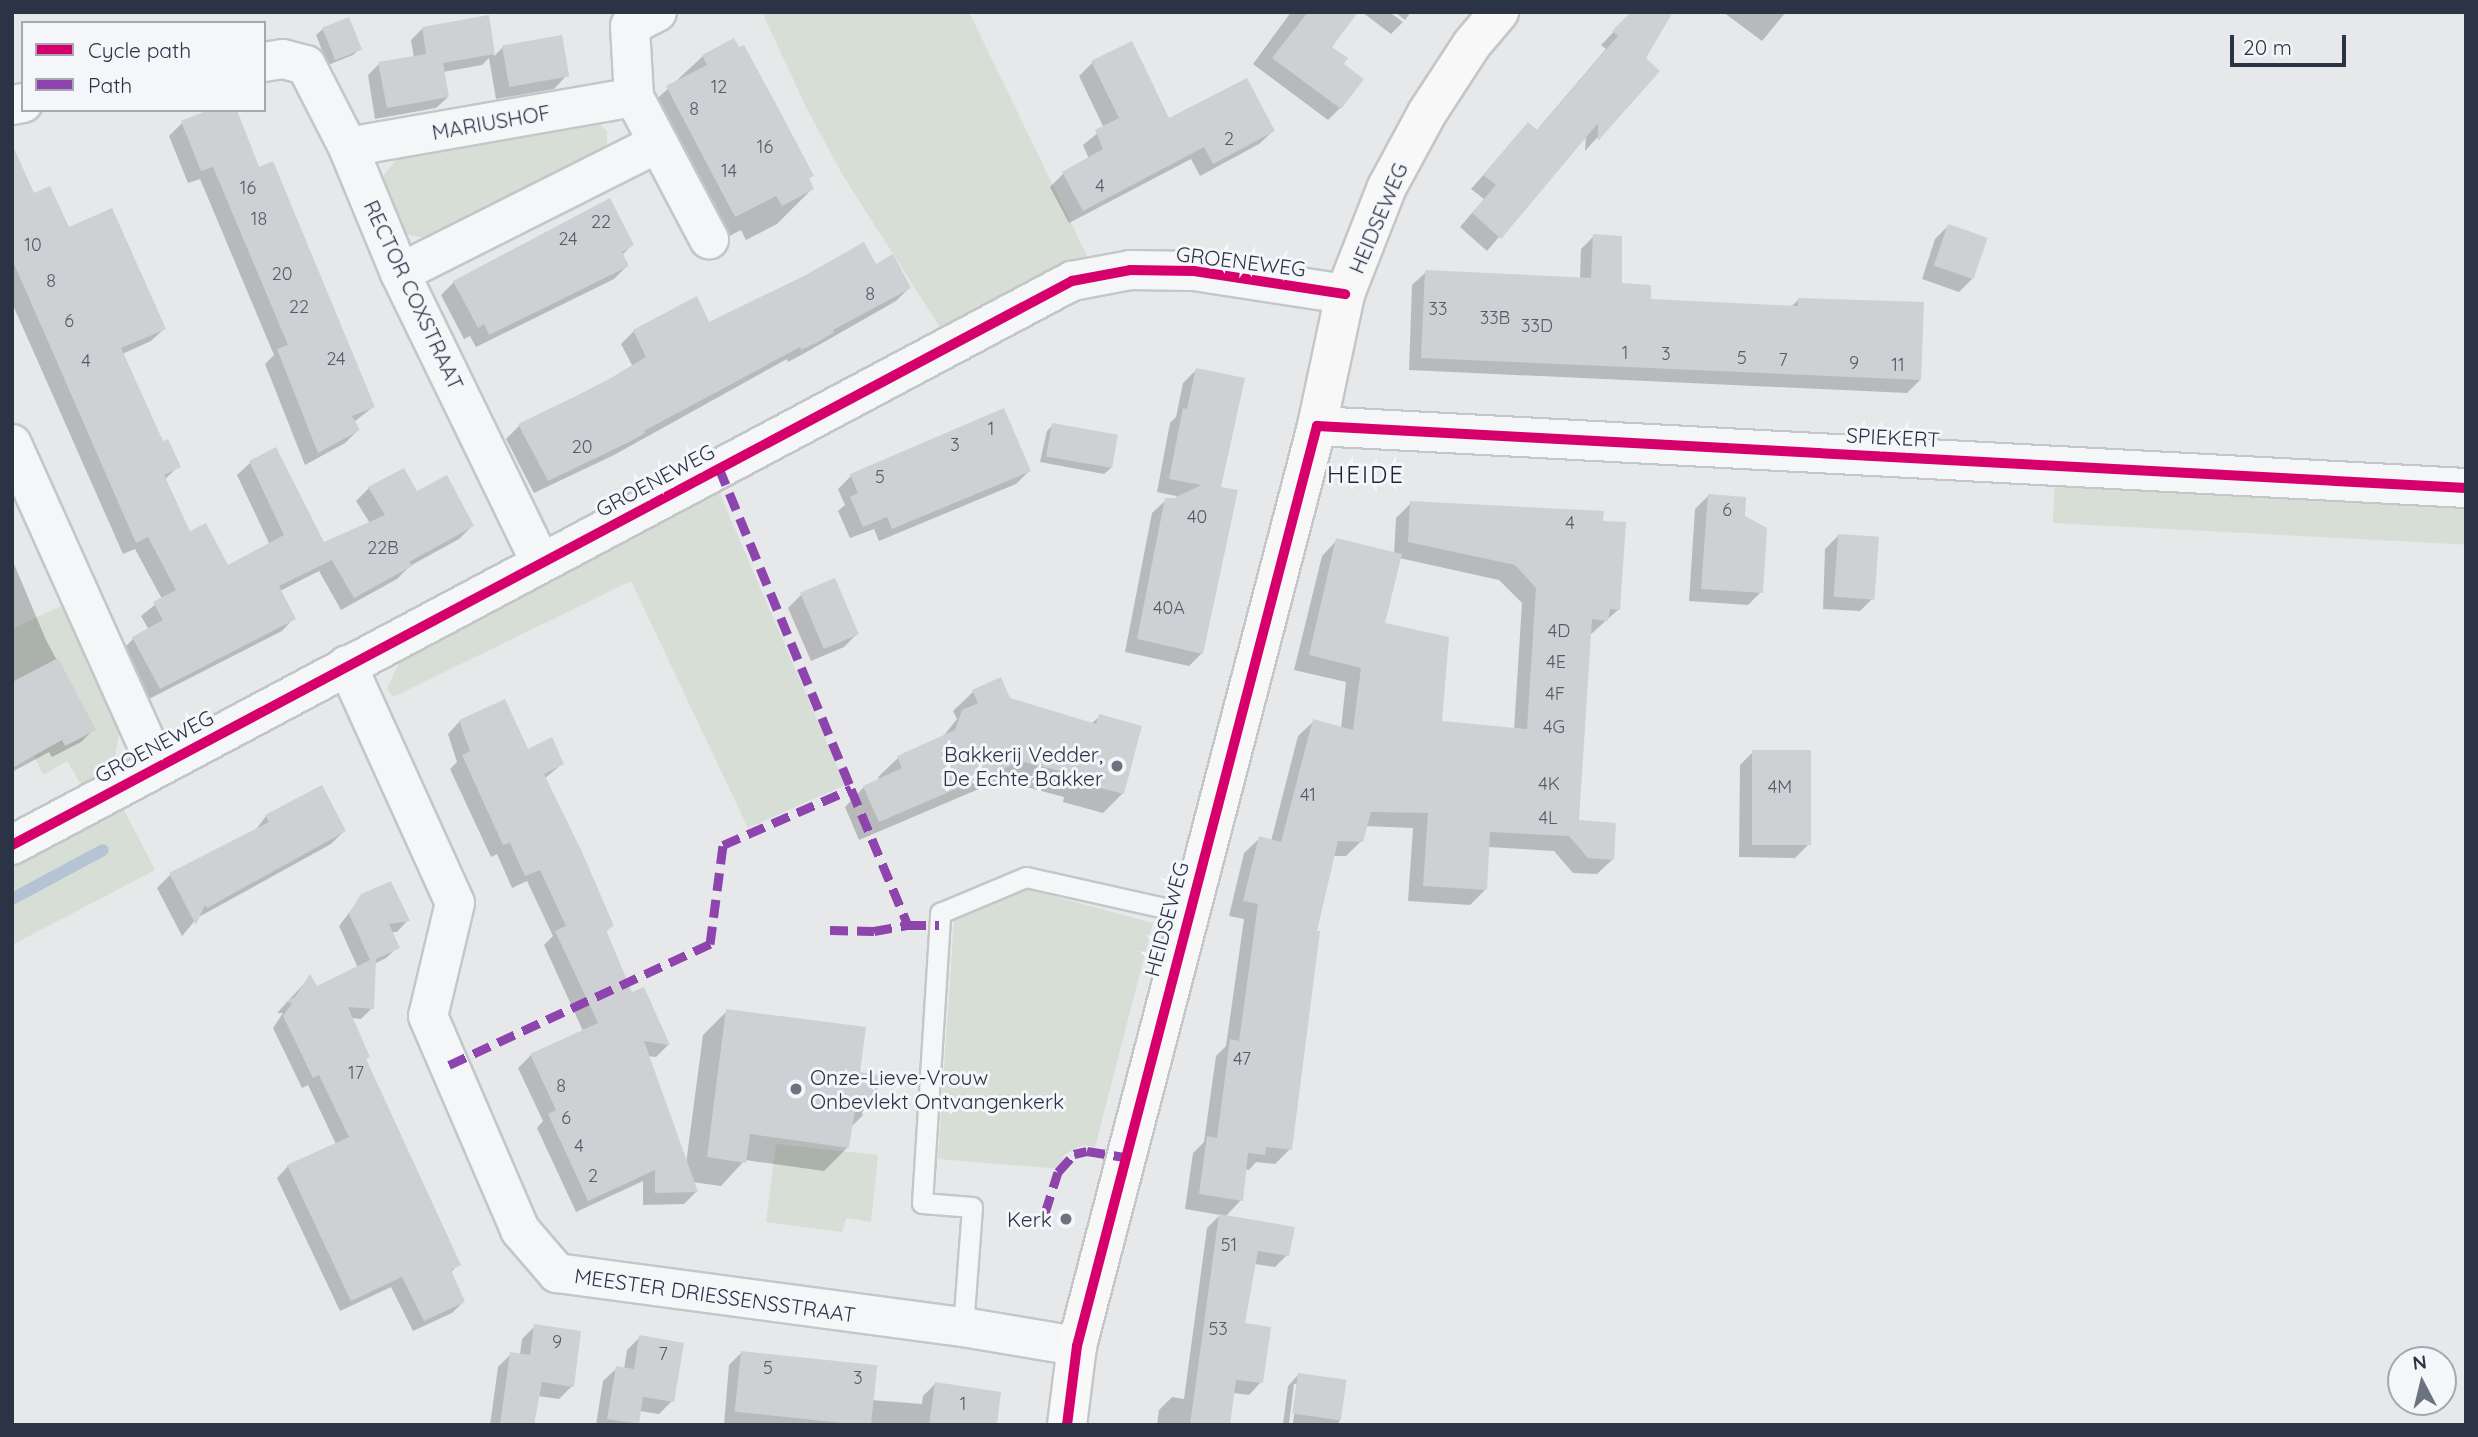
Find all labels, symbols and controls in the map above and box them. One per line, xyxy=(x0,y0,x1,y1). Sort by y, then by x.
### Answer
legend xyxy=(21,21,266,112)
scale bar xyxy=(2233,21,2348,65)
text: 20 m xyxy=(2243,34,2292,60)
text: Cycle path xyxy=(88,37,191,63)
text: Path xyxy=(88,72,132,98)
house number: 12 xyxy=(711,76,727,98)
house number: 8 xyxy=(689,98,699,120)
street label: MARIUSHOF xyxy=(430,99,552,145)
house number: 2 xyxy=(1224,128,1234,150)
house number: 16 xyxy=(757,136,773,158)
street label: HEIDSEWEG xyxy=(1343,159,1413,277)
house number: 14 xyxy=(721,160,737,182)
house number: 4 xyxy=(1095,175,1105,197)
house number: 16 xyxy=(240,177,256,199)
street label: RECTOR COXSTRAAT xyxy=(359,196,469,394)
house number: 18 xyxy=(251,208,267,230)
house number: 22 xyxy=(591,211,611,233)
house number: 24 xyxy=(558,228,578,250)
house number: 10 xyxy=(24,234,42,256)
street label: GROENEWEG xyxy=(1175,241,1307,281)
house number: 20 xyxy=(272,263,292,285)
house number: 8 xyxy=(46,270,56,292)
house number: 8 xyxy=(865,283,875,305)
house number: 22 xyxy=(289,296,309,318)
house number: 33 xyxy=(1429,298,1447,320)
house number: 33B xyxy=(1480,307,1510,329)
house number: 6 xyxy=(64,310,74,332)
house number: 33D xyxy=(1521,315,1553,337)
house number: 1 xyxy=(1622,342,1628,364)
house number: 3 xyxy=(1661,343,1671,365)
house number: 5 xyxy=(1737,347,1747,369)
house number: 24 xyxy=(326,348,346,370)
house number: 7 xyxy=(1778,349,1788,371)
house number: 4 xyxy=(81,350,91,372)
house number: 9 xyxy=(1849,352,1859,374)
house number: 11 xyxy=(1891,354,1905,376)
house number: 1 xyxy=(988,418,994,440)
street label: SPIEKERT xyxy=(1845,422,1941,452)
house number: 3 xyxy=(950,434,960,456)
house number: 20 xyxy=(572,436,592,458)
street label: GROENEWEG xyxy=(591,438,719,522)
district label: HEIDE xyxy=(1328,461,1404,489)
house number: 5 xyxy=(875,466,885,488)
house number: 6 xyxy=(1722,499,1732,521)
house number: 40 xyxy=(1187,506,1207,528)
house number: 4 xyxy=(1565,512,1575,534)
house number: 22B xyxy=(367,537,399,559)
house number: 40A xyxy=(1153,597,1185,619)
house number: 4D xyxy=(1548,620,1570,642)
house number: 4E xyxy=(1546,651,1566,673)
house number: 4F xyxy=(1545,683,1565,705)
street label: GROENEWEG xyxy=(90,704,218,788)
house number: 4G xyxy=(1543,716,1565,738)
place label: Bakkerij Vedder, De Echte Bakker xyxy=(943,741,1103,791)
marker: Bakkerij Vedder, De Echte Bakker xyxy=(1109,758,1125,774)
house number: 4K xyxy=(1538,773,1560,795)
house number: 4M xyxy=(1768,776,1792,798)
house number: 41 xyxy=(1300,784,1316,806)
house number: 4L xyxy=(1538,807,1558,829)
street label: HEIDSEWEG xyxy=(1139,859,1193,979)
house number: 47 xyxy=(1233,1048,1251,1070)
house number: 17 xyxy=(348,1062,364,1084)
place label: Onze-Lieve-Vrouw Onbevlekt Ontvangenkerk xyxy=(810,1064,1064,1114)
house number: 8 xyxy=(556,1075,566,1097)
marker: Onze-Lieve-Vrouw Onbevlekt Ontvangenkerk xyxy=(788,1081,804,1097)
house number: 6 xyxy=(561,1107,571,1129)
house number: 4 xyxy=(574,1135,584,1157)
house number: 2 xyxy=(588,1165,598,1187)
place label: Kerk xyxy=(1007,1206,1052,1232)
marker: Kerk xyxy=(1058,1211,1074,1227)
house number: 51 xyxy=(1221,1234,1237,1256)
street label: MEESTER DRIESSENSSTRAAT xyxy=(573,1263,857,1327)
house number: 53 xyxy=(1208,1318,1228,1340)
house number: 9 xyxy=(552,1331,562,1353)
house number: 7 xyxy=(658,1343,668,1365)
north arrow xyxy=(2387,1346,2457,1416)
text: N xyxy=(2411,1349,2428,1375)
house number: 5 xyxy=(763,1357,773,1379)
house number: 3 xyxy=(853,1367,863,1389)
house number: 1 xyxy=(960,1393,966,1415)

